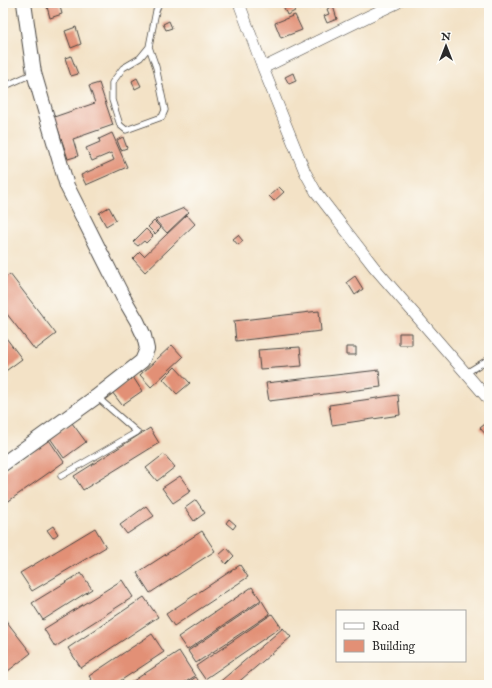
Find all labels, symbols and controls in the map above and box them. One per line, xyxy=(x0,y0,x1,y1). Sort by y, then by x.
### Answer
north arrow xyxy=(426,26,466,66)
text: N xyxy=(440,30,451,44)
legend xyxy=(336,610,466,662)
text: Road xyxy=(372,619,400,634)
text: Building xyxy=(372,639,416,654)

